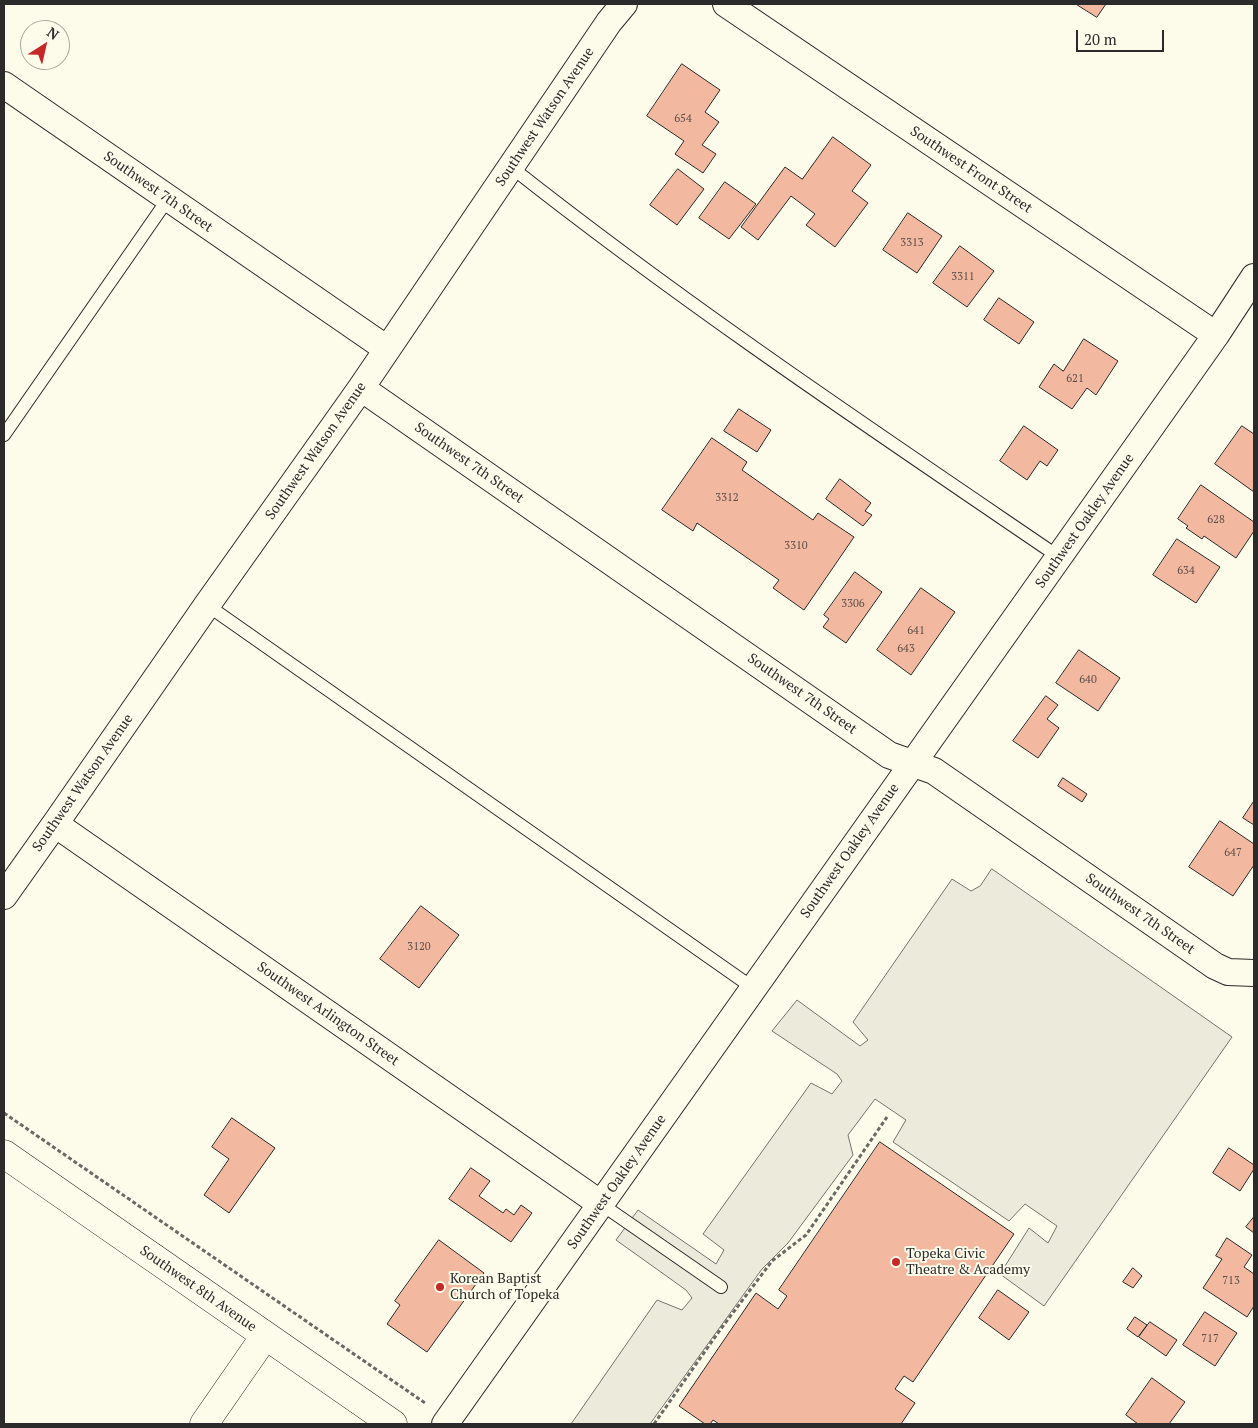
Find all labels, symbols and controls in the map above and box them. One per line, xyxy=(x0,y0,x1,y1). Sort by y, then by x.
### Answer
north arrow xyxy=(20,20,70,70)
scale bar xyxy=(1078,20,1166,52)
text: N xyxy=(44,22,63,44)
text: 20 m xyxy=(1084,29,1117,49)
street label: Southwest Watson Avenue xyxy=(492,44,598,190)
house number: 654 xyxy=(674,112,692,126)
street label: Southwest Front Street xyxy=(907,123,1035,217)
street label: Southwest 7th Street xyxy=(100,148,216,236)
house number: 3313 xyxy=(900,236,924,250)
house number: 3311 xyxy=(951,270,975,284)
house number: 621 xyxy=(1066,372,1084,386)
street label: Southwest Watson Avenue xyxy=(262,379,370,523)
street label: Southwest 7th Street xyxy=(411,419,527,507)
street label: Southwest Oakley Avenue xyxy=(1032,450,1138,592)
house number: 3312 xyxy=(715,491,739,505)
house number: 628 xyxy=(1207,513,1225,527)
house number: 3310 xyxy=(784,539,808,553)
house number: 634 xyxy=(1177,564,1195,578)
house number: 3306 xyxy=(841,597,865,611)
house number: 641 xyxy=(907,624,925,638)
house number: 643 xyxy=(897,642,915,656)
street label: Southwest 7th Street xyxy=(744,650,860,738)
house number: 640 xyxy=(1079,673,1097,687)
street label: Southwest Watson Avenue xyxy=(29,711,137,855)
street label: Southwest Oakley Avenue xyxy=(797,780,903,922)
house number: 647 xyxy=(1224,846,1242,860)
street label: Southwest 7th Street xyxy=(1082,870,1198,958)
house number: 3120 xyxy=(407,940,431,954)
street label: Southwest Arlington Street xyxy=(254,959,402,1069)
street label: Southwest Oakley Avenue xyxy=(564,1111,670,1253)
street label: Southwest 8th Avenue xyxy=(136,1242,260,1336)
place label: Topeka Civic Theatre & Academy xyxy=(906,1246,1030,1278)
marker: Topeka Civic Theatre & Academy xyxy=(890,1256,902,1268)
place label: Korean Baptist Church of Topeka xyxy=(450,1271,560,1304)
house number: 713 xyxy=(1222,1274,1240,1288)
marker: Korean Baptist Church of Topeka xyxy=(434,1281,446,1293)
house number: 717 xyxy=(1201,1332,1219,1346)

